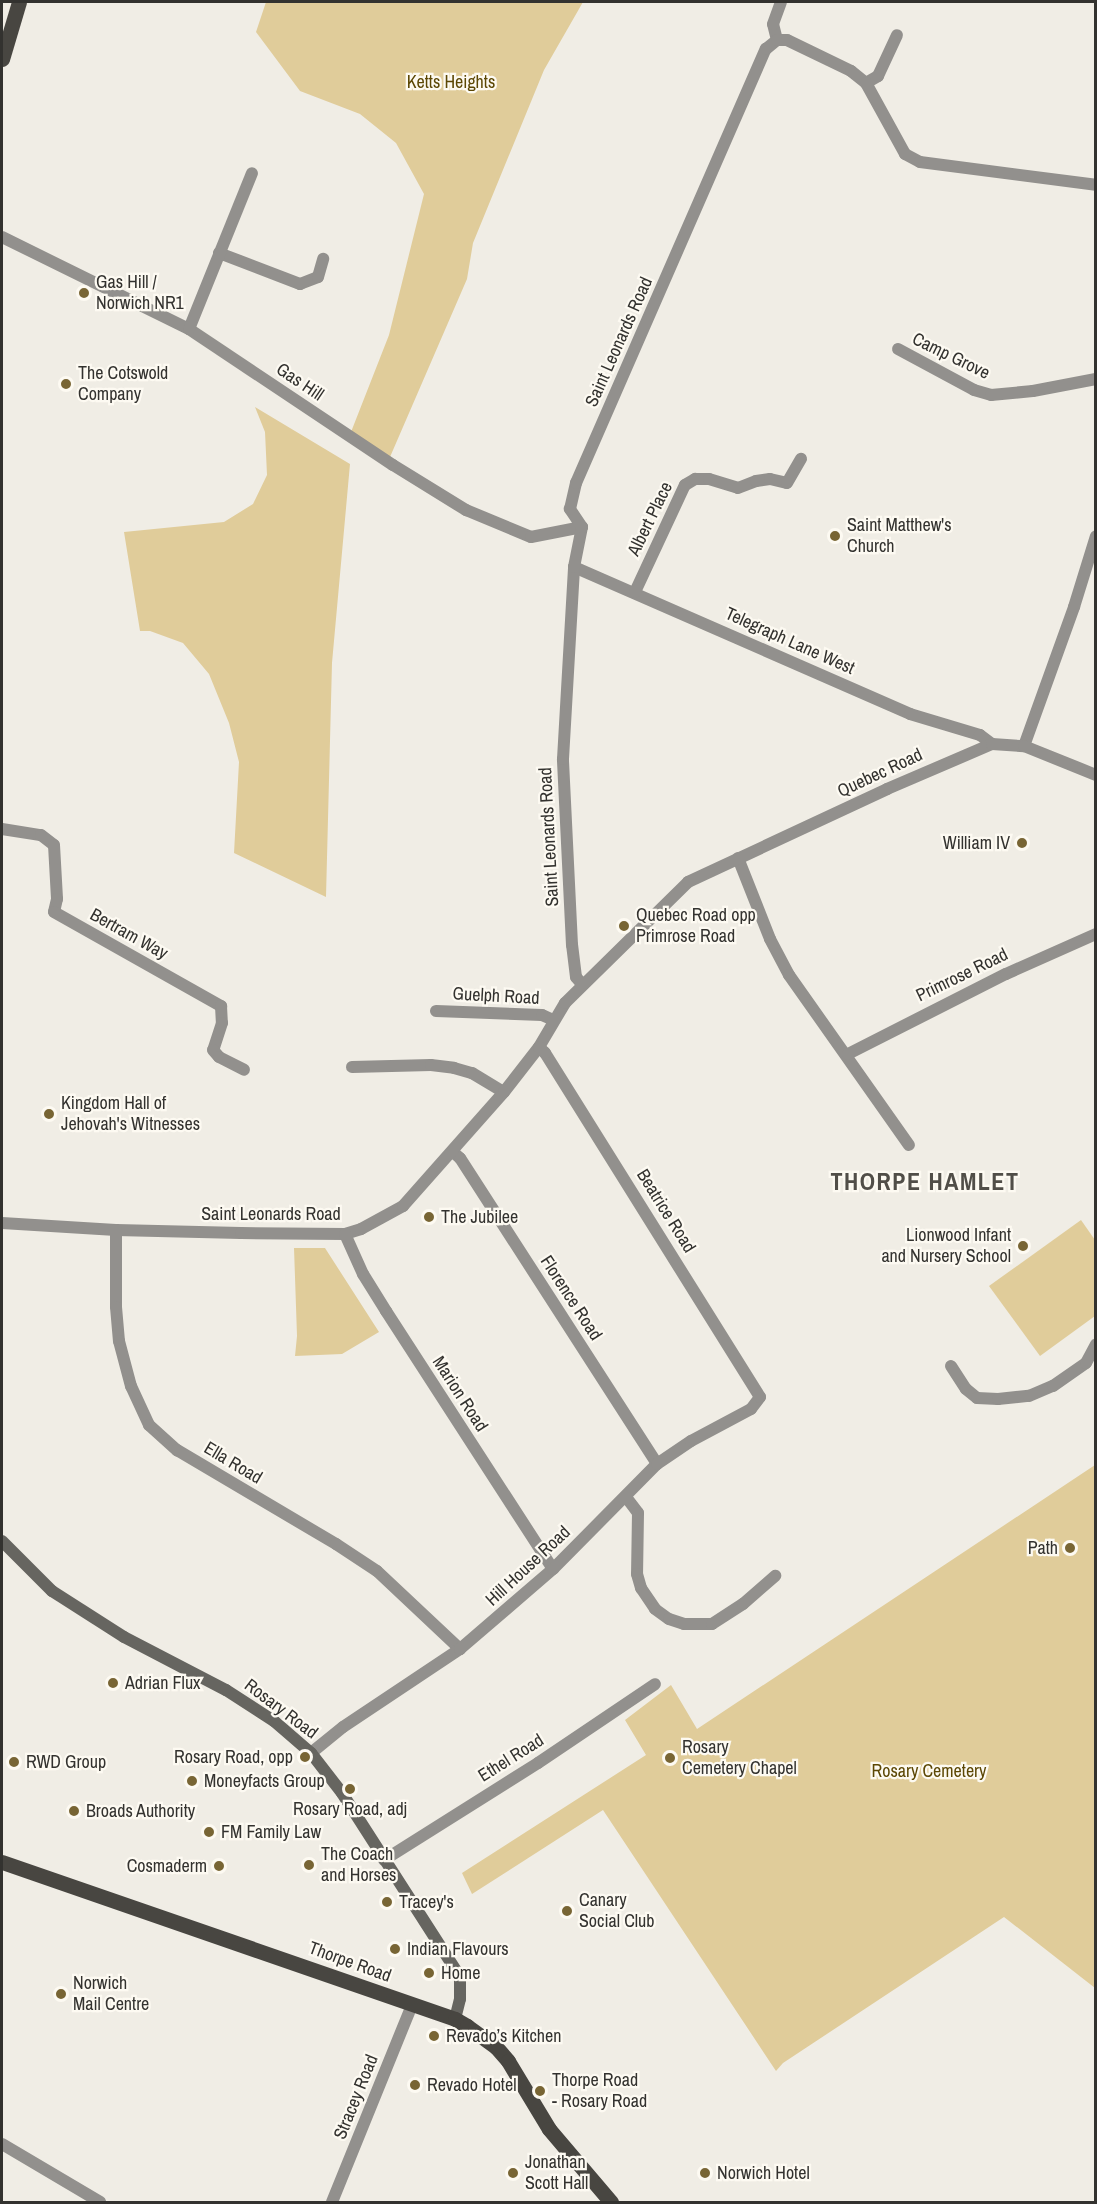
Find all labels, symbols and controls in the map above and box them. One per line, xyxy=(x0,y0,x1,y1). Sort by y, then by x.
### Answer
park label: Ketts Heights xyxy=(407,71,495,93)
place label: Gas Hill / Norwich NR1 xyxy=(96,272,184,314)
street label: Saint Leonards Road xyxy=(581,274,657,410)
marker: Gas Hill / Norwich NR1 xyxy=(77,286,91,300)
street label: Camp Grove xyxy=(909,328,993,384)
street label: Gas Hill xyxy=(272,358,328,406)
place label: The Cotswold Company xyxy=(78,363,168,406)
marker: The Cotswold Company xyxy=(59,377,73,391)
street label: Albert Place xyxy=(623,479,677,559)
place label: Saint Matthew's Church xyxy=(847,515,952,558)
marker: Saint Matthew's Church xyxy=(828,529,842,543)
street label: Telegraph Lane West xyxy=(722,603,858,679)
street label: Quebec Road xyxy=(834,744,926,802)
street label: Saint Leonards Road xyxy=(535,767,563,907)
place label: William IV xyxy=(943,832,1010,854)
marker: William IV xyxy=(1015,836,1029,850)
street label: Bertram Way xyxy=(86,904,172,964)
place label: Quebec Road opp Primrose Road xyxy=(636,905,756,948)
marker: Quebec Road opp Primrose Road xyxy=(617,919,631,933)
street label: Primrose Road xyxy=(913,944,1011,1006)
street label: Guelph Road xyxy=(452,983,540,1009)
place label: Kingdom Hall of Jehovah's Witnesses xyxy=(61,1093,200,1136)
marker: Kingdom Hall of Jehovah's Witnesses xyxy=(42,1107,56,1121)
street label: Beatrice Road xyxy=(632,1165,700,1257)
district label: THORPE HAMLET xyxy=(831,1168,1019,1196)
street label: Saint Leonards Road xyxy=(201,1203,341,1225)
place label: The Jubilee xyxy=(441,1206,518,1228)
marker: The Jubilee xyxy=(422,1210,436,1224)
place label: Lionwood Infant and Nursery School xyxy=(881,1225,1011,1268)
marker: Lionwood Infant and Nursery School xyxy=(1016,1239,1030,1253)
street label: Florence Road xyxy=(536,1252,606,1344)
street label: Marion Road xyxy=(428,1352,492,1436)
street label: Ella Road xyxy=(200,1437,266,1489)
street label: Hill House Road xyxy=(481,1521,575,1611)
place label: Path xyxy=(1028,1537,1058,1559)
marker: Path xyxy=(1063,1541,1077,1555)
place label: Adrian Flux xyxy=(125,1672,200,1694)
street label: Rosary Road xyxy=(240,1674,322,1744)
marker: Adrian Flux xyxy=(106,1676,120,1690)
street label: Ethel Road xyxy=(474,1729,548,1787)
place label: Rosary Cemetery Chapel xyxy=(682,1737,797,1780)
place label: Rosary Road, opp xyxy=(174,1746,293,1768)
marker: Rosary Road, opp xyxy=(298,1750,312,1764)
place label: RWD Group xyxy=(26,1751,106,1773)
marker: Rosary Cemetery Chapel xyxy=(663,1751,677,1765)
marker: RWD Group xyxy=(7,1755,21,1769)
park label: Rosary Cemetery xyxy=(872,1760,986,1782)
place label: Moneyfacts Group xyxy=(204,1770,325,1792)
marker: Moneyfacts Group xyxy=(185,1774,199,1788)
marker: Rosary Road, adj xyxy=(343,1782,357,1796)
place label: Rosary Road, adj xyxy=(293,1798,407,1820)
place label: Broads Authority xyxy=(86,1800,196,1822)
marker: Broads Authority xyxy=(67,1804,81,1818)
place label: FM Family Law xyxy=(221,1821,321,1843)
marker: FM Family Law xyxy=(202,1825,216,1839)
place label: The Coach and Horses xyxy=(321,1844,396,1886)
place label: Cosmaderm xyxy=(127,1855,207,1877)
marker: The Coach and Horses xyxy=(302,1858,316,1872)
marker: Cosmaderm xyxy=(212,1859,226,1873)
place label: Canary Social Club xyxy=(579,1890,654,1932)
place label: Tracey's xyxy=(399,1891,454,1913)
marker: Tracey's xyxy=(380,1895,394,1909)
marker: Canary Social Club xyxy=(560,1904,574,1918)
street label: Thorpe Road xyxy=(306,1937,394,1987)
place label: Indian Flavours xyxy=(407,1938,509,1960)
marker: Indian Flavours xyxy=(388,1942,402,1956)
place label: Home xyxy=(441,1962,480,1984)
marker: Home xyxy=(422,1966,436,1980)
place label: Norwich Mail Centre xyxy=(73,1973,149,2016)
marker: Norwich Mail Centre xyxy=(54,1987,68,2001)
place label: Revado’s Kitchen xyxy=(446,2025,561,2047)
marker: Revado’s Kitchen xyxy=(427,2029,441,2043)
street label: Stracey Road xyxy=(329,2051,383,2143)
place label: Thorpe Road - Rosary Road xyxy=(552,2070,647,2112)
place label: Revado Hotel xyxy=(427,2074,516,2096)
marker: Revado Hotel xyxy=(408,2078,422,2092)
marker: Thorpe Road - Rosary Road xyxy=(533,2084,547,2098)
place label: Jonathan Scott Hall xyxy=(525,2152,588,2194)
place label: Norwich Hotel xyxy=(717,2162,810,2184)
marker: Jonathan Scott Hall xyxy=(506,2166,520,2180)
marker: Norwich Hotel xyxy=(698,2166,712,2180)

